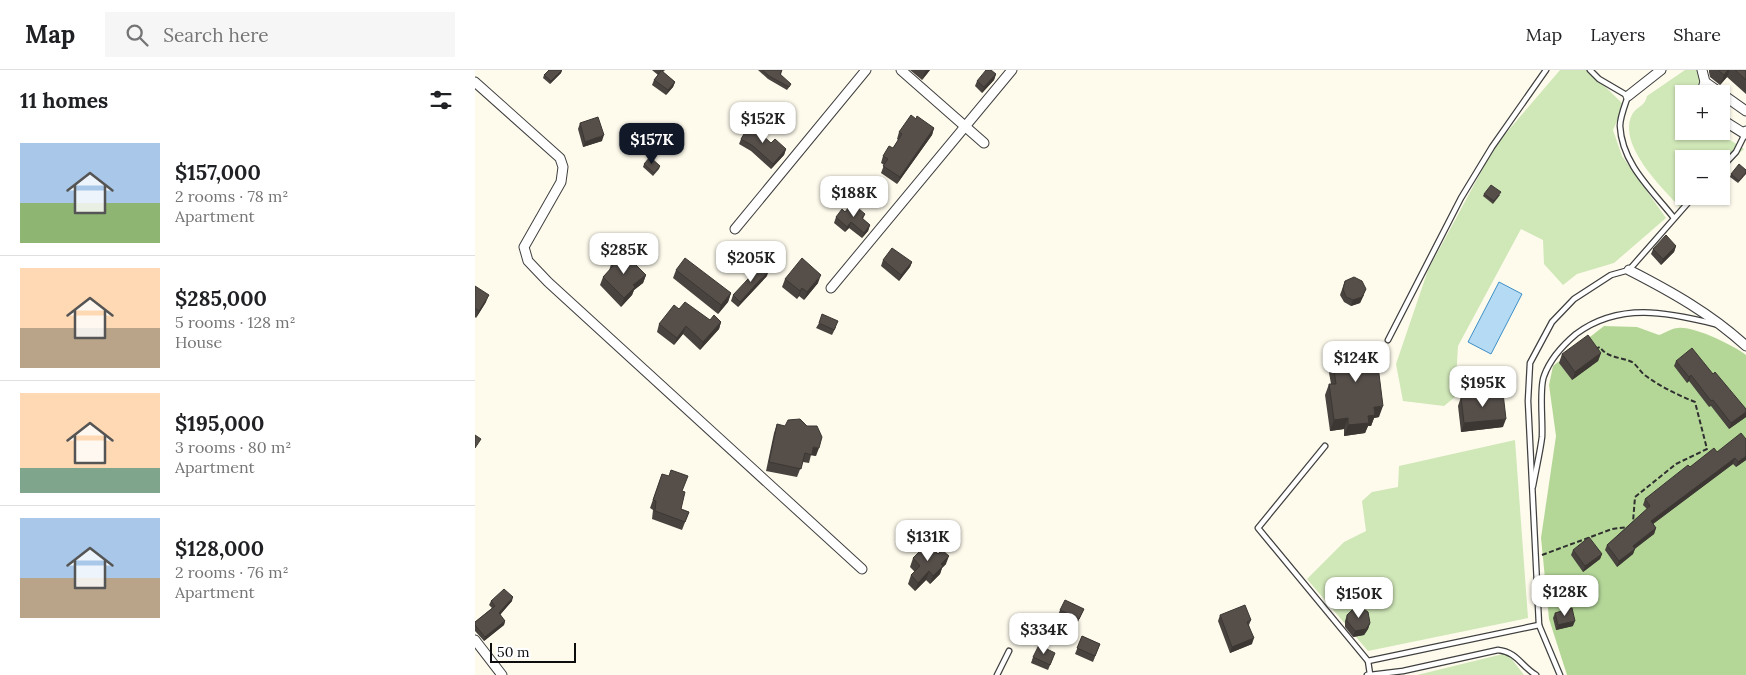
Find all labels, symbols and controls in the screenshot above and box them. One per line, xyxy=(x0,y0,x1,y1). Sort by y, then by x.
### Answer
search box xyxy=(105,12,455,57)
text: Map xyxy=(25,19,75,50)
icon: search xyxy=(123,21,151,49)
text: Search here xyxy=(163,23,269,47)
text: Map xyxy=(1526,23,1562,46)
text: Layers xyxy=(1590,23,1645,46)
text: Share xyxy=(1673,23,1721,46)
map controls xyxy=(1675,85,1730,205)
button: + xyxy=(1675,85,1730,140)
icon: filters xyxy=(427,86,455,114)
text: 11 homes xyxy=(20,87,108,114)
pin: $152K xyxy=(728,102,798,144)
text: $152K xyxy=(741,108,785,128)
pin: $157K xyxy=(617,122,687,165)
text: $157K xyxy=(630,129,674,149)
button: − xyxy=(1675,150,1730,205)
text: $157,000 xyxy=(175,159,261,186)
icon: home xyxy=(60,163,120,223)
pin: $188K xyxy=(819,176,889,218)
text: $188K xyxy=(831,182,877,202)
text: 2 rooms · 78 m² xyxy=(175,186,289,206)
text: Apartment xyxy=(175,206,255,226)
pin: $285K xyxy=(589,232,659,275)
text: $285K xyxy=(600,239,648,259)
pin: $205K xyxy=(716,240,786,283)
text: $205K xyxy=(727,247,775,267)
text: $285,000 xyxy=(175,285,267,312)
icon: home xyxy=(60,288,120,348)
text: 5 rooms · 128 m² xyxy=(175,312,296,332)
text: House xyxy=(175,332,222,352)
pin: $124K xyxy=(1321,340,1391,383)
text: $124K xyxy=(1334,347,1378,367)
pin: $195K xyxy=(1448,366,1518,408)
text: $195K xyxy=(1460,372,1506,392)
text: $195,000 xyxy=(175,410,264,437)
icon: home xyxy=(60,413,120,473)
text: 3 rooms · 80 m² xyxy=(175,437,291,457)
text: Apartment xyxy=(175,457,255,477)
pin: $131K xyxy=(893,520,963,562)
text: $131K xyxy=(907,526,949,546)
text: $128,000 xyxy=(175,535,264,562)
icon: home xyxy=(60,538,120,598)
text: 2 rooms · 76 m² xyxy=(175,562,289,582)
pin: $128K xyxy=(1530,574,1600,617)
pin: $150K xyxy=(1324,576,1394,619)
text: $128K xyxy=(1543,581,1587,601)
text: Apartment xyxy=(175,582,255,602)
text: $150K xyxy=(1336,583,1382,603)
pin: $334K xyxy=(1009,612,1079,655)
text: $334K xyxy=(1020,619,1068,639)
scale bar xyxy=(490,640,576,663)
text: 50 m xyxy=(497,643,530,661)

